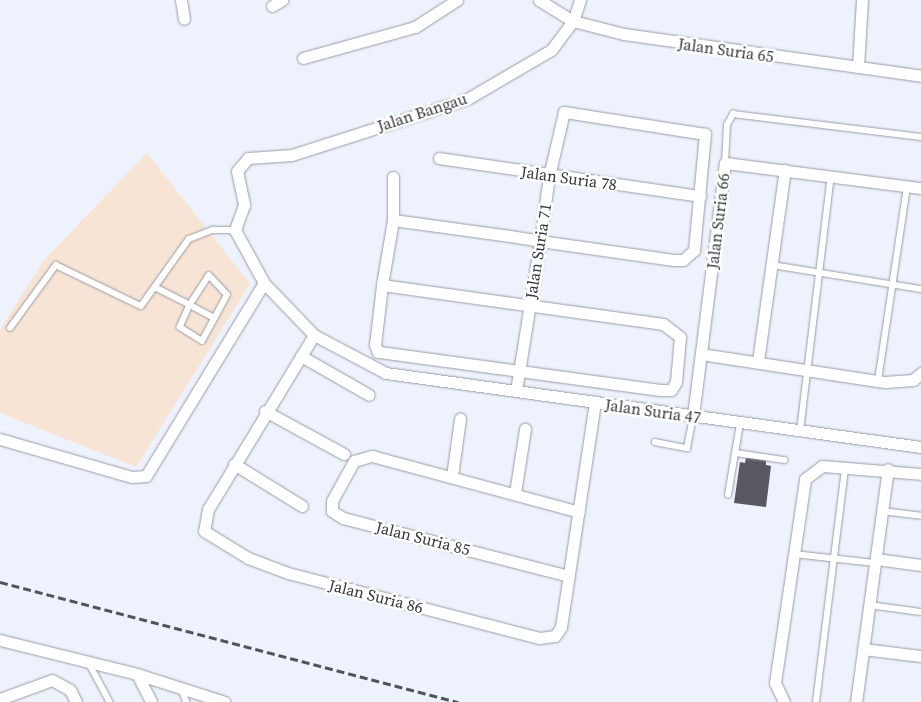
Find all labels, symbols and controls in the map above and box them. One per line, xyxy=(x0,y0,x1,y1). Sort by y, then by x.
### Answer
street label: Jalan Suria 65 xyxy=(677,34,775,66)
street label: Jalan Bangau xyxy=(375,88,469,136)
street label: Jalan Suria 78 xyxy=(520,162,618,194)
street label: Jalan Suria 66 xyxy=(703,172,733,270)
street label: Jalan Suria 71 xyxy=(521,202,555,300)
street label: Jalan Suria 47 xyxy=(604,395,702,427)
street label: Jalan Suria 85 xyxy=(374,517,472,559)
street label: Jalan Suria 86 xyxy=(327,575,425,617)

